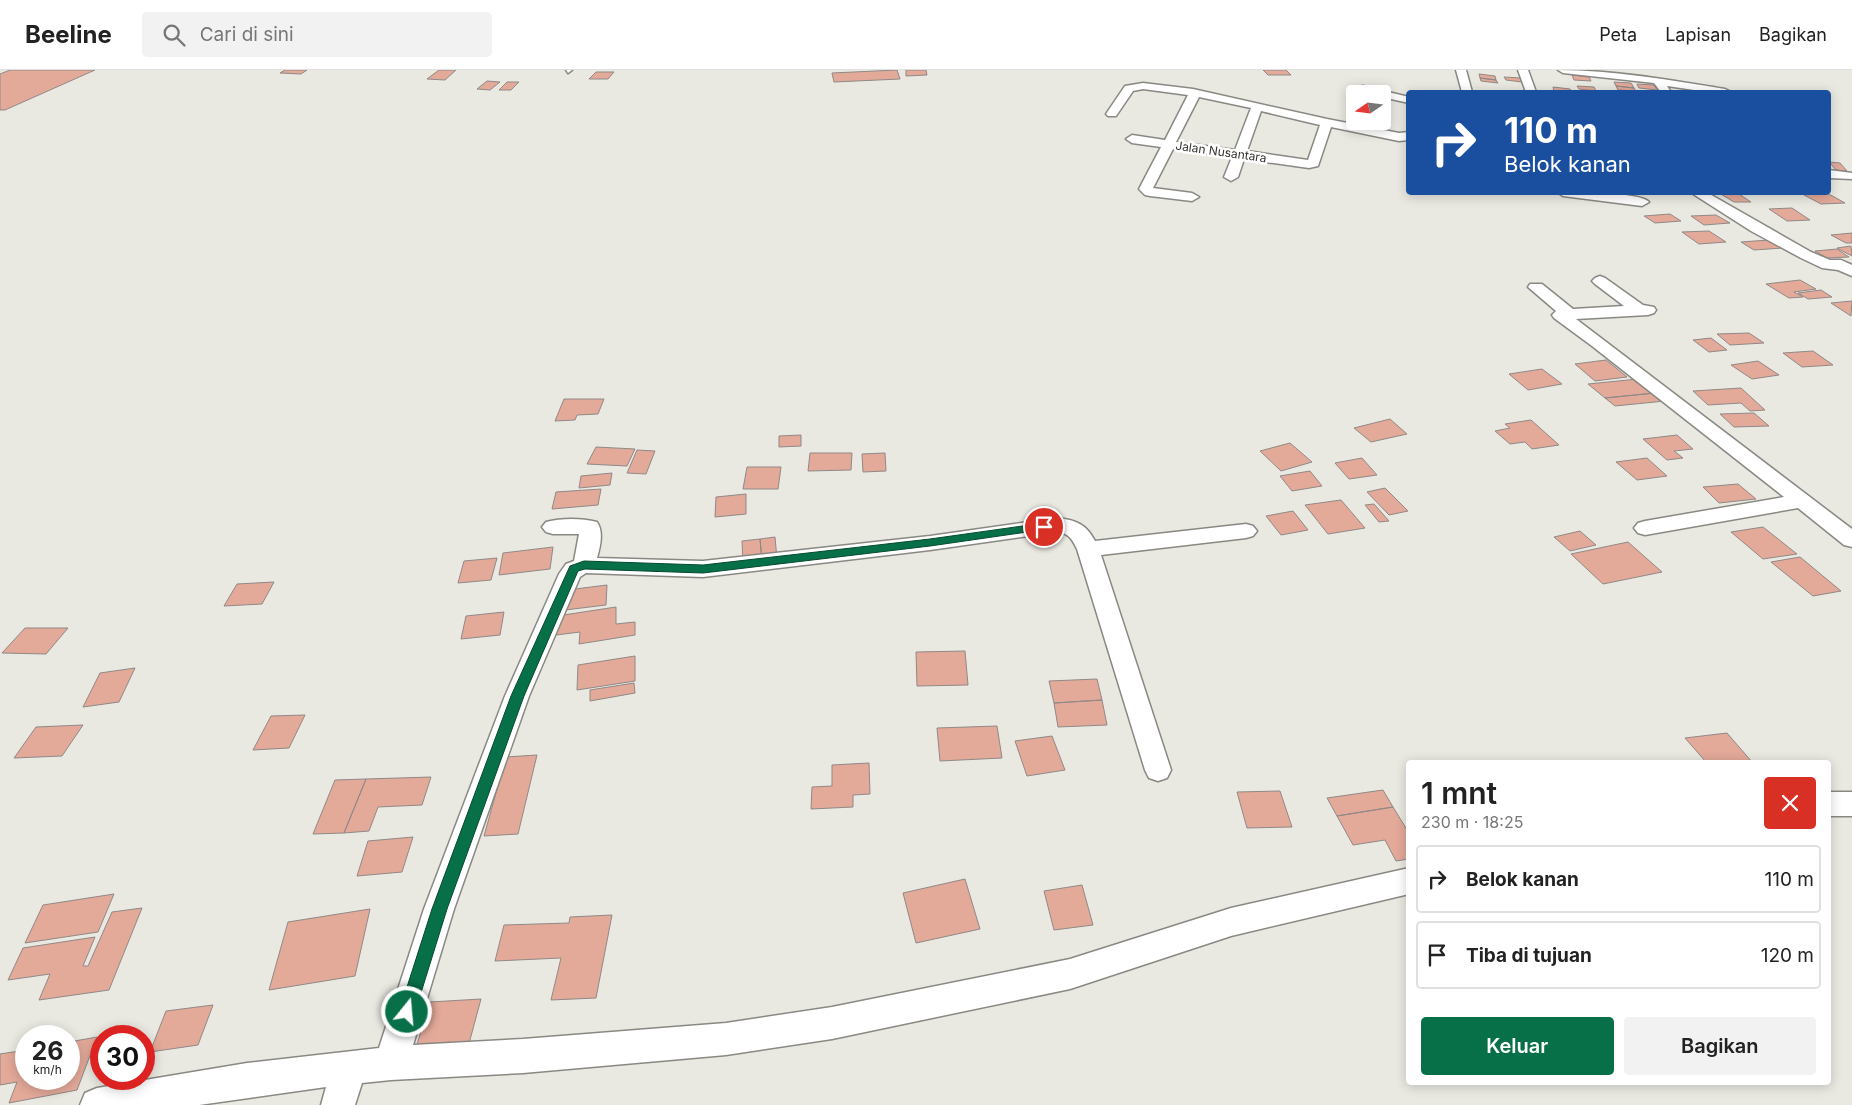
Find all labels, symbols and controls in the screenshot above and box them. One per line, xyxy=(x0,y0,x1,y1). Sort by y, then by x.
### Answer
search box xyxy=(142,12,492,57)
text: Beeline xyxy=(25,20,112,49)
icon: search xyxy=(160,21,188,49)
text: Cari di sini xyxy=(200,23,294,46)
text: Peta xyxy=(1599,24,1637,45)
text: Lapisan xyxy=(1665,24,1731,45)
text: Bagikan xyxy=(1759,24,1827,45)
north arrow xyxy=(1346,85,1391,130)
map controls xyxy=(1346,85,1391,130)
text: 110 m xyxy=(1504,109,1598,151)
icon: right xyxy=(1421,110,1486,175)
street label: Jalan Nusantara xyxy=(1174,138,1268,165)
text: Belok kanan xyxy=(1504,151,1631,177)
pin xyxy=(1023,506,1065,548)
icon: arrive xyxy=(1030,513,1058,541)
text: 1 mnt xyxy=(1421,775,1497,811)
button: close xyxy=(1764,777,1816,829)
text: 230 m · 18:25 xyxy=(1421,812,1523,832)
icon: right xyxy=(1423,865,1451,893)
text: Belok kanan xyxy=(1466,868,1579,891)
text: 110 m xyxy=(1765,868,1814,891)
icon: arrive xyxy=(1423,941,1451,969)
text: Tiba di tujuan xyxy=(1466,944,1592,967)
text: 120 m xyxy=(1761,944,1814,967)
position arrow xyxy=(380,985,432,1037)
button: Keluar xyxy=(1421,1017,1614,1075)
button: Bagikan xyxy=(1624,1017,1816,1075)
speed limit sign: 30 xyxy=(90,1025,155,1090)
text: 26 xyxy=(32,1036,63,1066)
text: km/h xyxy=(33,1062,62,1077)

